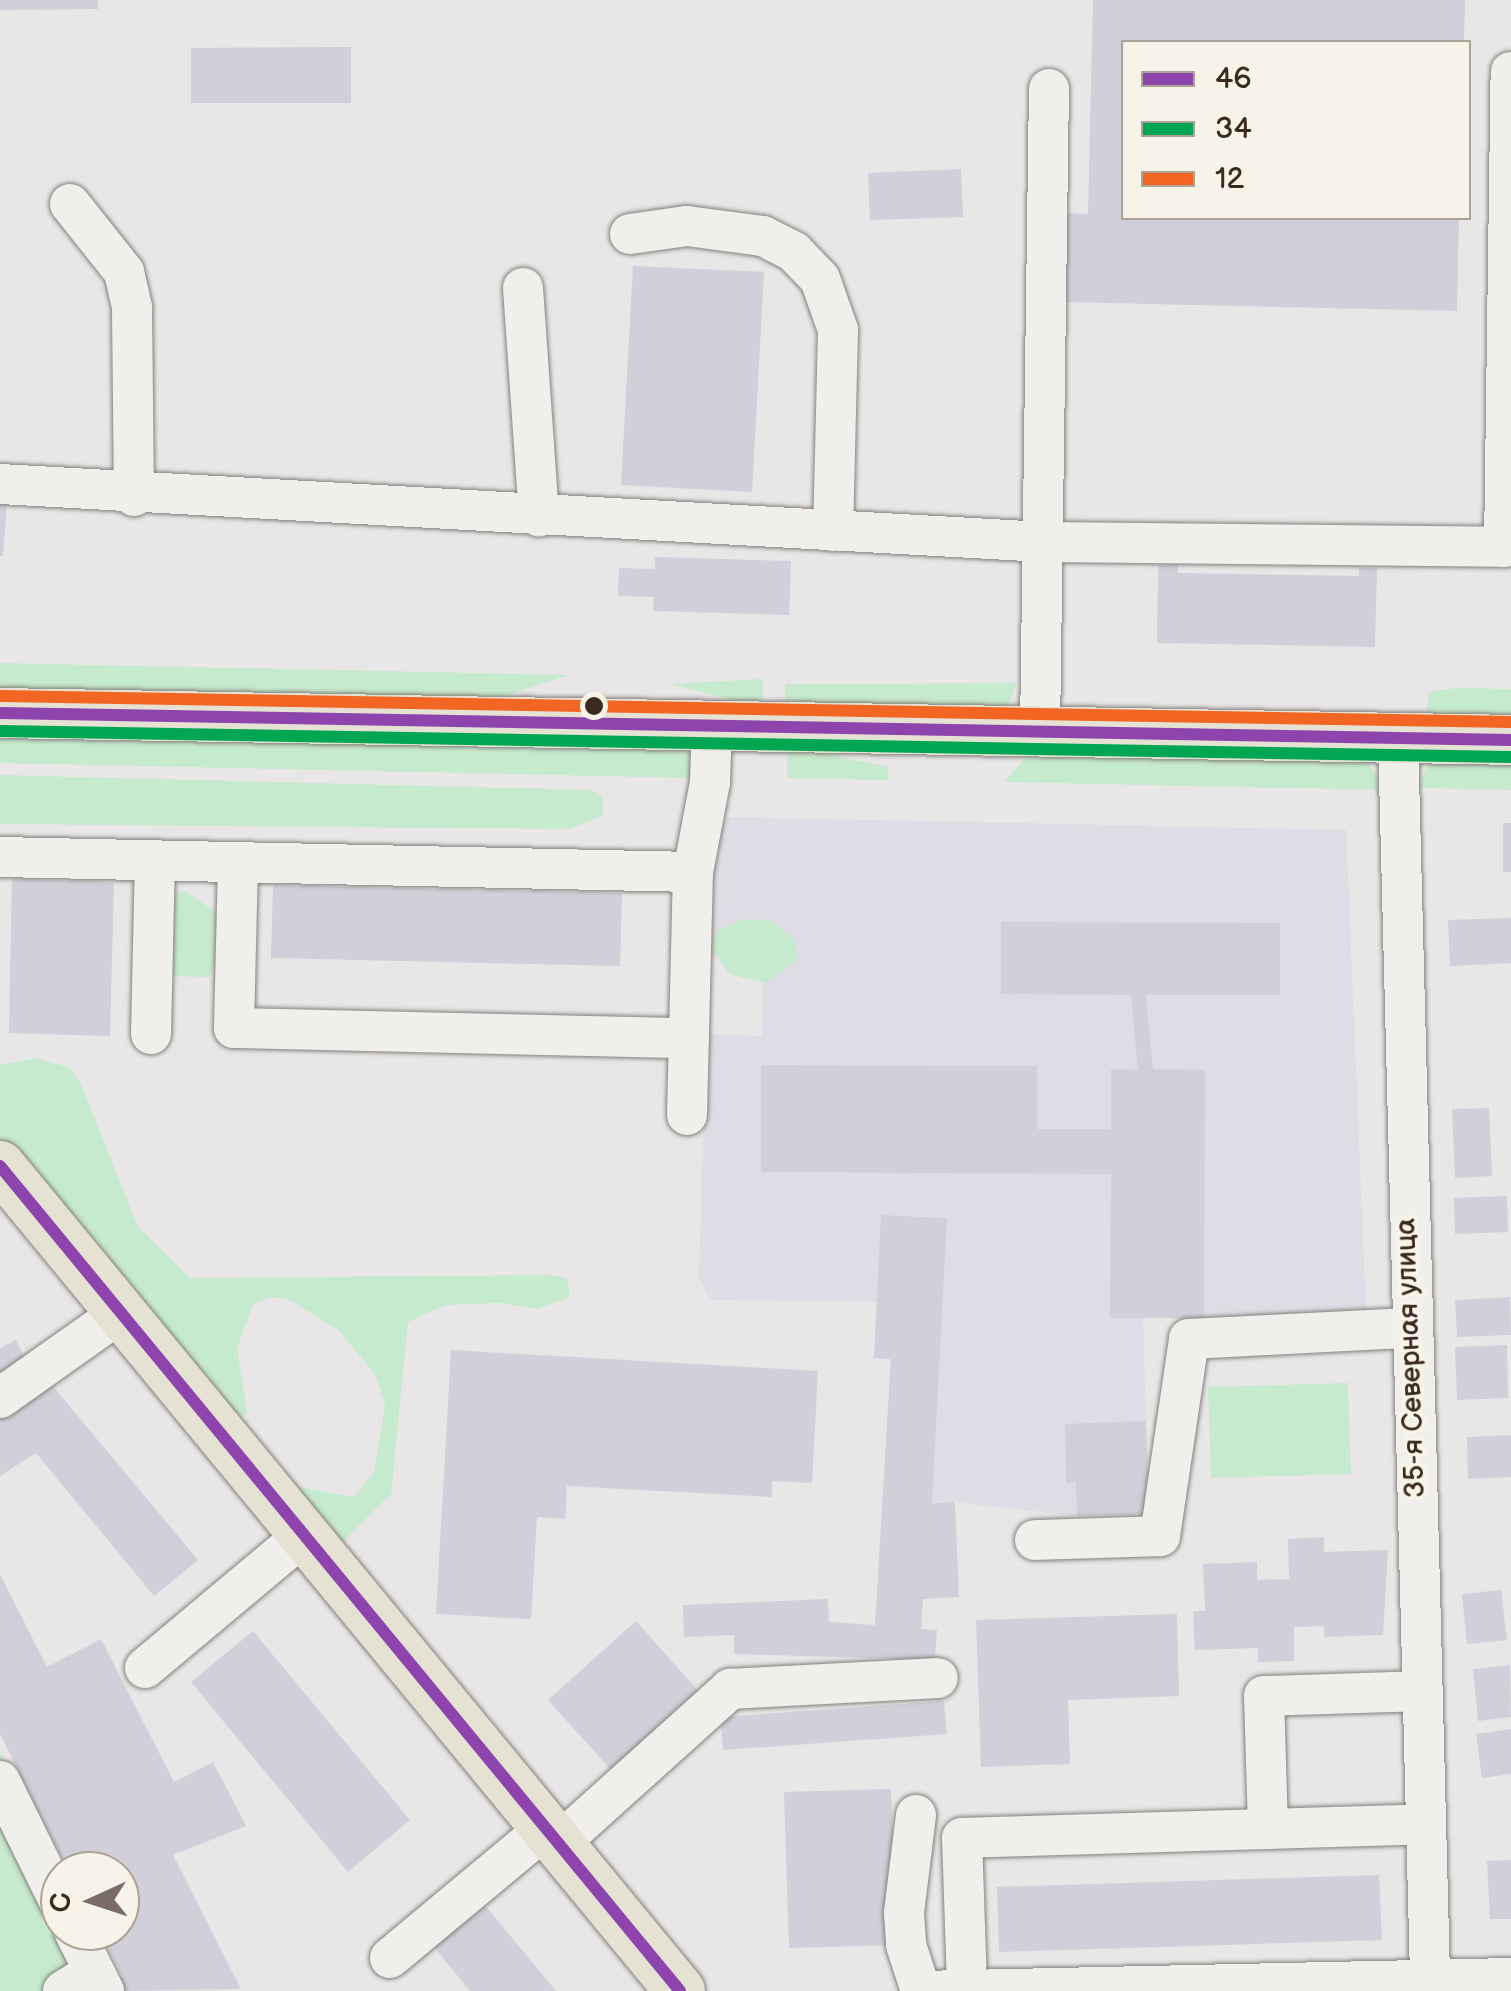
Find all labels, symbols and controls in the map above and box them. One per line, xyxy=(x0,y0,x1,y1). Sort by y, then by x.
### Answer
legend xyxy=(1121,40,1471,220)
text: 46 xyxy=(1215,61,1252,97)
text: 34 xyxy=(1215,111,1252,147)
text: 12 xyxy=(1215,161,1244,197)
unlabelled marker xyxy=(584,696,604,716)
street label: 35-я Северная улица xyxy=(1389,1217,1433,1499)
north arrow xyxy=(40,1851,140,1951)
text: С xyxy=(45,1892,79,1913)

